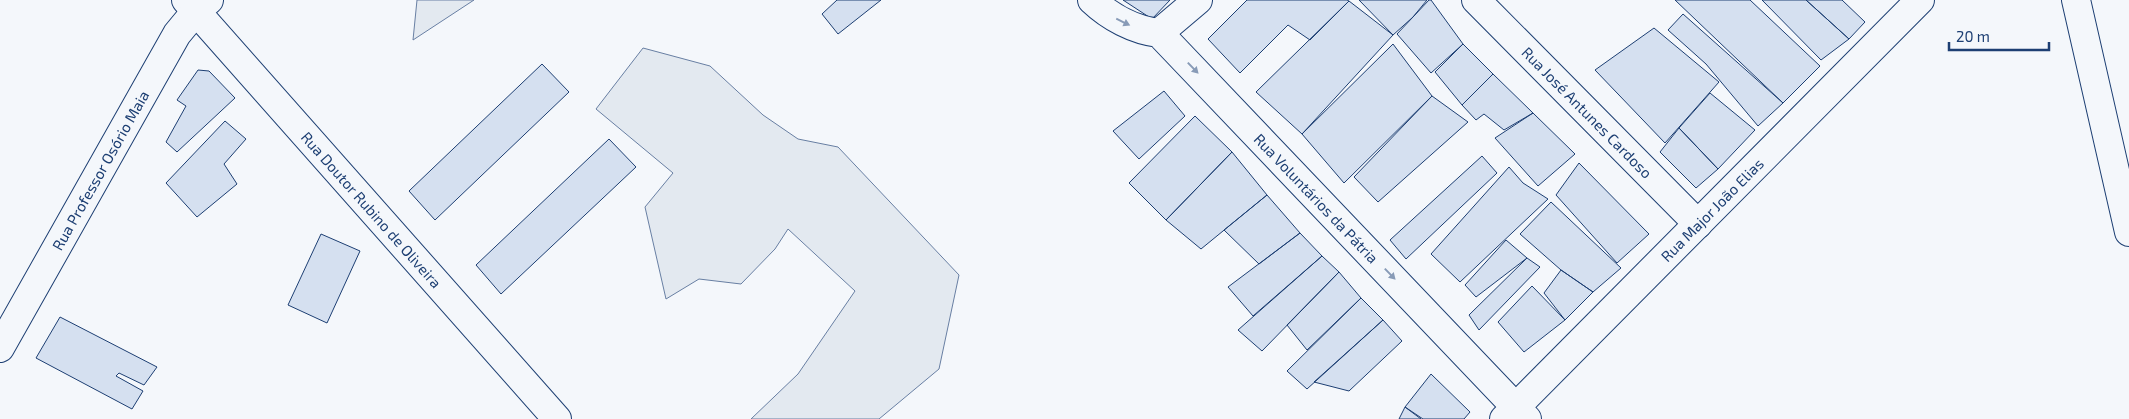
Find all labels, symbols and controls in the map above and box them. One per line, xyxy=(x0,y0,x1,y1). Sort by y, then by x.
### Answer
one-way arrow xyxy=(1116,18,1130,26)
scale bar xyxy=(1949,20,2049,52)
text: 20 m xyxy=(1956,27,1990,45)
street label: Rua José Antunes Cardoso xyxy=(1518,43,1656,182)
one-way arrow xyxy=(1187,62,1199,74)
street label: Rua Professor Osório Maia xyxy=(48,87,152,253)
street label: Rua Doutor Rubino de Oliveira xyxy=(298,128,446,292)
street label: Rua Voluntários da Pátria xyxy=(1251,130,1382,267)
street label: Rua Major João Elias xyxy=(1657,154,1767,265)
one-way arrow xyxy=(1383,268,1395,280)

